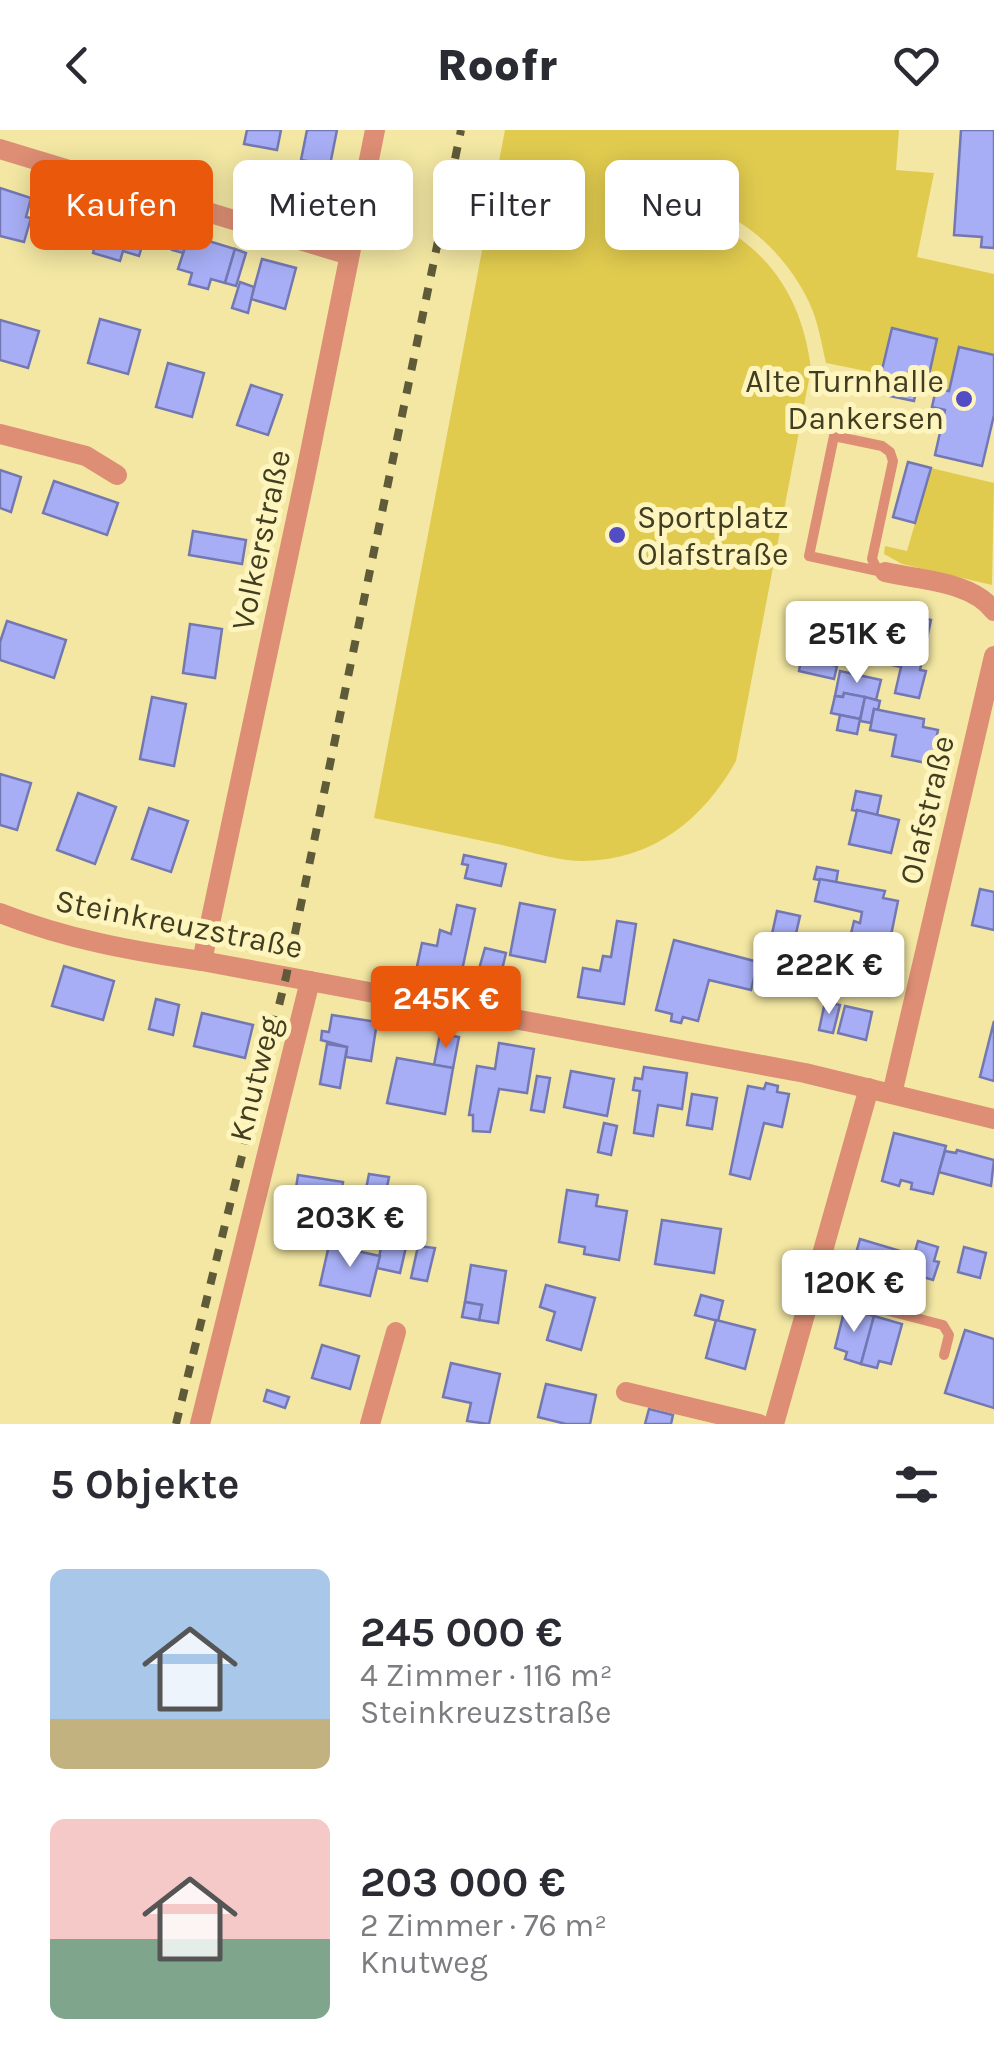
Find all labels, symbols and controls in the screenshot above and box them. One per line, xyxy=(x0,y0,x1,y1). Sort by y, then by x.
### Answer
icon: back xyxy=(50,38,105,93)
icon: heart xyxy=(889,38,944,93)
text: Roofr xyxy=(437,39,557,91)
chip: Kaufen xyxy=(30,160,213,250)
chip: Mieten xyxy=(233,160,413,250)
chip: Filter xyxy=(433,160,585,250)
chip: Neu xyxy=(605,160,739,250)
place label: Alte Turnhalle Dankersen xyxy=(745,363,944,437)
marker: Alte Turnhalle Dankersen xyxy=(953,388,975,410)
street label: Volkerstraße xyxy=(224,446,298,634)
place label: Sportplatz Olafstraße xyxy=(637,499,789,573)
marker: Sportplatz Olafstraße xyxy=(606,524,628,546)
pin: 251K € xyxy=(776,601,938,686)
text: 251K € xyxy=(808,615,906,652)
street label: Olafstraße xyxy=(892,732,962,888)
street label: Steinkreuzstraße xyxy=(52,882,306,966)
pin: 222K € xyxy=(748,932,910,1017)
text: 222K € xyxy=(775,946,883,983)
pin: 245K € xyxy=(365,966,527,1051)
text: 245K € xyxy=(393,980,499,1017)
street label: Knutweg xyxy=(222,1013,288,1145)
pin: 203K € xyxy=(269,1185,431,1270)
text: 203K € xyxy=(296,1199,404,1236)
pin: 120K € xyxy=(773,1250,935,1335)
text: 120K € xyxy=(804,1264,904,1301)
icon: filters xyxy=(889,1457,944,1512)
text: 5 Objekte xyxy=(50,1459,240,1509)
text: 245 000 € xyxy=(360,1607,562,1657)
icon: home xyxy=(130,1609,250,1729)
text: 4 Zimmer · 116 m² xyxy=(360,1657,613,1694)
text: Steinkreuzstraße xyxy=(360,1694,611,1731)
text: 203 000 € xyxy=(360,1857,566,1907)
icon: home xyxy=(130,1859,250,1979)
text: 2 Zimmer · 76 m² xyxy=(360,1907,607,1944)
text: Knutweg xyxy=(360,1944,488,1981)

